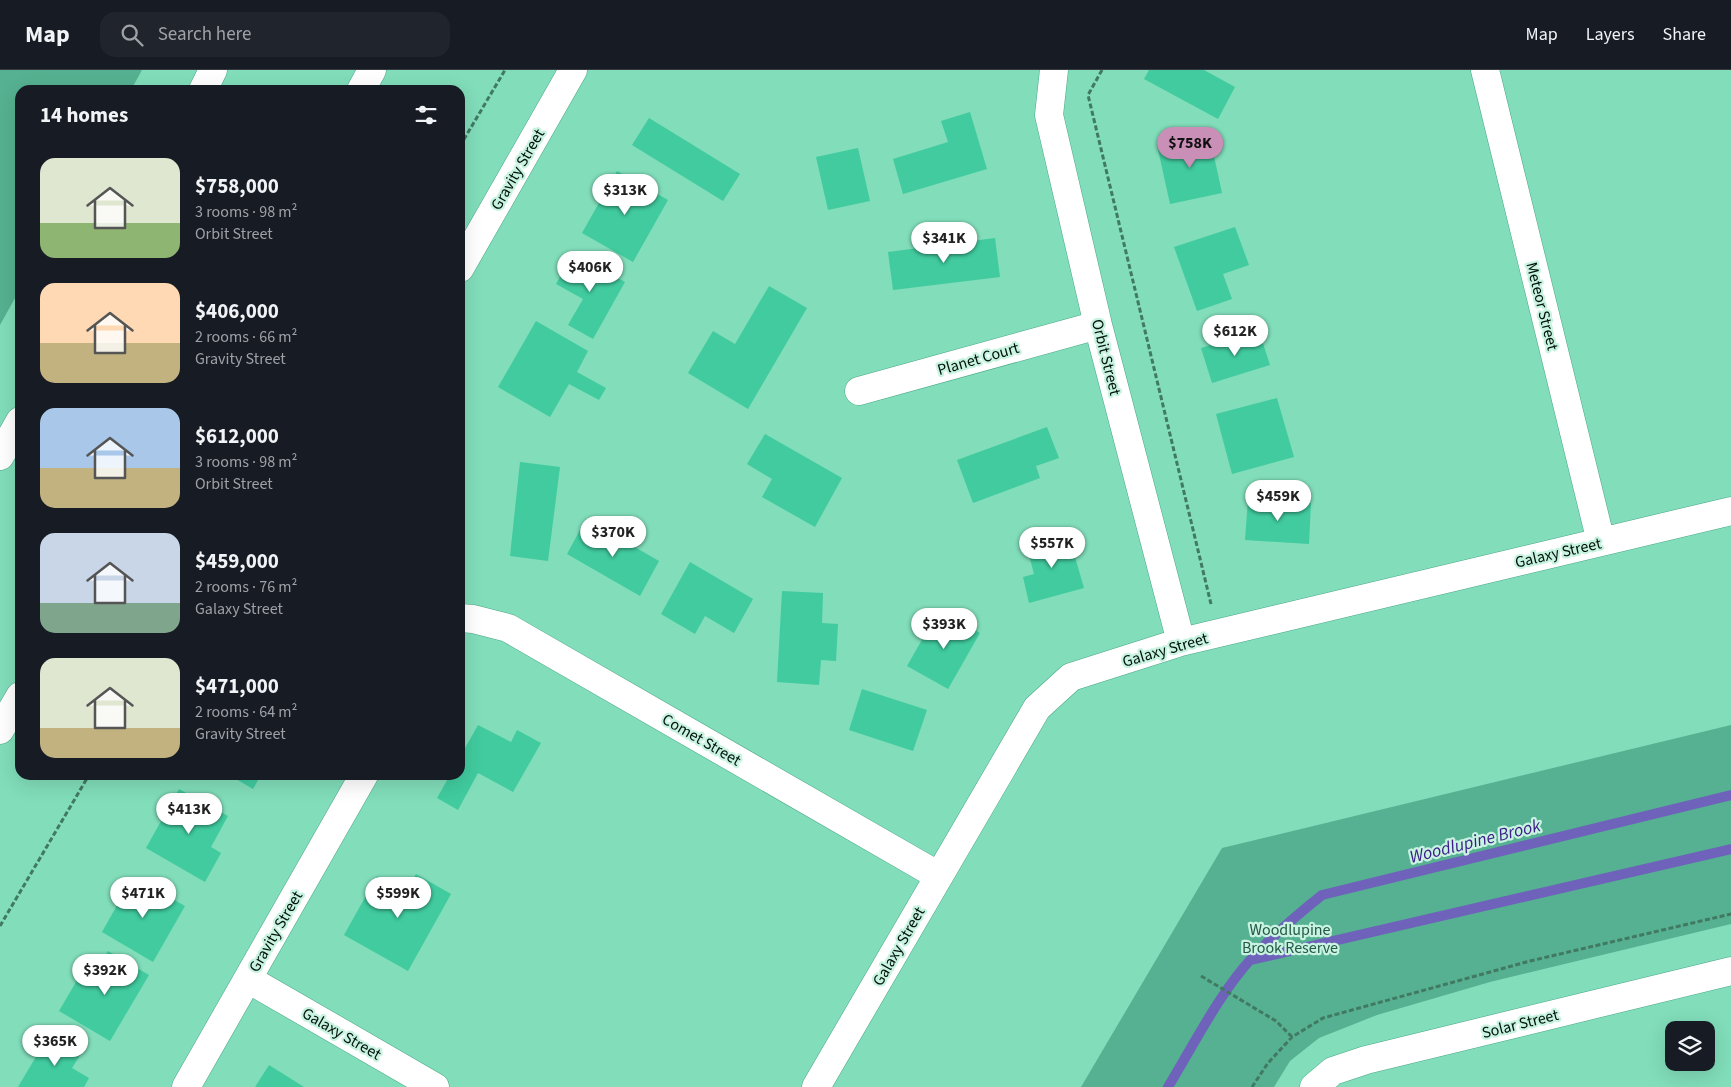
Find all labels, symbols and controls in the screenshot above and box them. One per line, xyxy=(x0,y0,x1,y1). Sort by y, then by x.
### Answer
search box xyxy=(100,12,450,57)
text: Map xyxy=(25,17,70,52)
icon: search xyxy=(118,21,146,49)
text: Search here xyxy=(158,21,251,48)
text: Map xyxy=(1526,22,1558,47)
text: Layers xyxy=(1586,22,1635,47)
text: Share xyxy=(1663,22,1706,47)
text: 14 homes xyxy=(40,100,128,130)
icon: filters xyxy=(412,101,440,129)
street label: Gravity Street xyxy=(486,124,550,214)
pin: $758K xyxy=(1155,126,1225,169)
text: $758K xyxy=(1168,132,1212,154)
text: $758,000 xyxy=(195,171,279,201)
pin: $313K xyxy=(590,174,660,216)
icon: home xyxy=(80,178,140,238)
text: $313K xyxy=(603,179,647,201)
text: 3 rooms · 98 m² xyxy=(195,201,297,223)
pin: $341K xyxy=(909,222,979,264)
text: Orbit Street xyxy=(195,223,273,245)
text: $341K xyxy=(922,227,966,249)
pin: $406K xyxy=(555,250,625,293)
text: $406K xyxy=(568,256,612,278)
street label: Meteor Street xyxy=(1520,260,1564,353)
text: $406,000 xyxy=(195,296,279,326)
icon: home xyxy=(80,303,140,363)
pin: $612K xyxy=(1200,314,1270,357)
street label: Orbit Street xyxy=(1086,317,1126,398)
text: $612K xyxy=(1213,320,1257,342)
text: 2 rooms · 66 m² xyxy=(195,326,297,348)
street label: Planet Court xyxy=(935,337,1022,381)
text: Gravity Street xyxy=(195,348,286,370)
text: $612,000 xyxy=(195,421,279,451)
icon: home xyxy=(80,428,140,488)
text: 3 rooms · 98 m² xyxy=(195,451,297,473)
text: Orbit Street xyxy=(195,473,273,495)
pin: $459K xyxy=(1243,480,1313,522)
text: $459K xyxy=(1256,485,1300,507)
pin: $370K xyxy=(578,516,648,558)
text: $370K xyxy=(591,521,635,543)
pin: $557K xyxy=(1017,526,1087,569)
text: $557K xyxy=(1030,532,1074,554)
street label: Galaxy Street xyxy=(1513,532,1604,574)
text: $459,000 xyxy=(195,546,279,576)
icon: home xyxy=(80,553,140,613)
text: 2 rooms · 76 m² xyxy=(195,576,297,598)
text: Galaxy Street xyxy=(195,598,283,620)
pin: $393K xyxy=(909,608,979,650)
text: $393K xyxy=(922,613,966,635)
street label: Galaxy Street xyxy=(1120,627,1211,673)
text: $471,000 xyxy=(195,671,279,701)
icon: home xyxy=(80,678,140,738)
text: 2 rooms · 64 m² xyxy=(195,701,297,723)
street label: Comet Street xyxy=(658,708,745,772)
text: Gravity Street xyxy=(195,723,286,745)
pin: $413K xyxy=(154,792,224,835)
text: $413K xyxy=(167,798,211,820)
water label: Woodlupine Brook xyxy=(1407,813,1544,870)
pin: $471K xyxy=(108,876,178,919)
pin: $599K xyxy=(363,876,433,919)
text: $471K xyxy=(121,882,165,904)
text: $599K xyxy=(376,882,420,904)
street label: Gravity Street xyxy=(244,886,308,976)
street label: Galaxy Street xyxy=(867,902,931,990)
park label: Woodlupine Brook Reserve xyxy=(1242,919,1338,959)
pin: $392K xyxy=(70,954,140,996)
text: $392K xyxy=(83,959,127,981)
street label: Galaxy Street xyxy=(298,1002,386,1066)
street label: Solar Street xyxy=(1480,1004,1561,1044)
map controls xyxy=(1665,1021,1715,1071)
button: layers xyxy=(1665,1021,1715,1071)
pin: $365K xyxy=(20,1024,90,1067)
text: $365K xyxy=(33,1030,77,1052)

